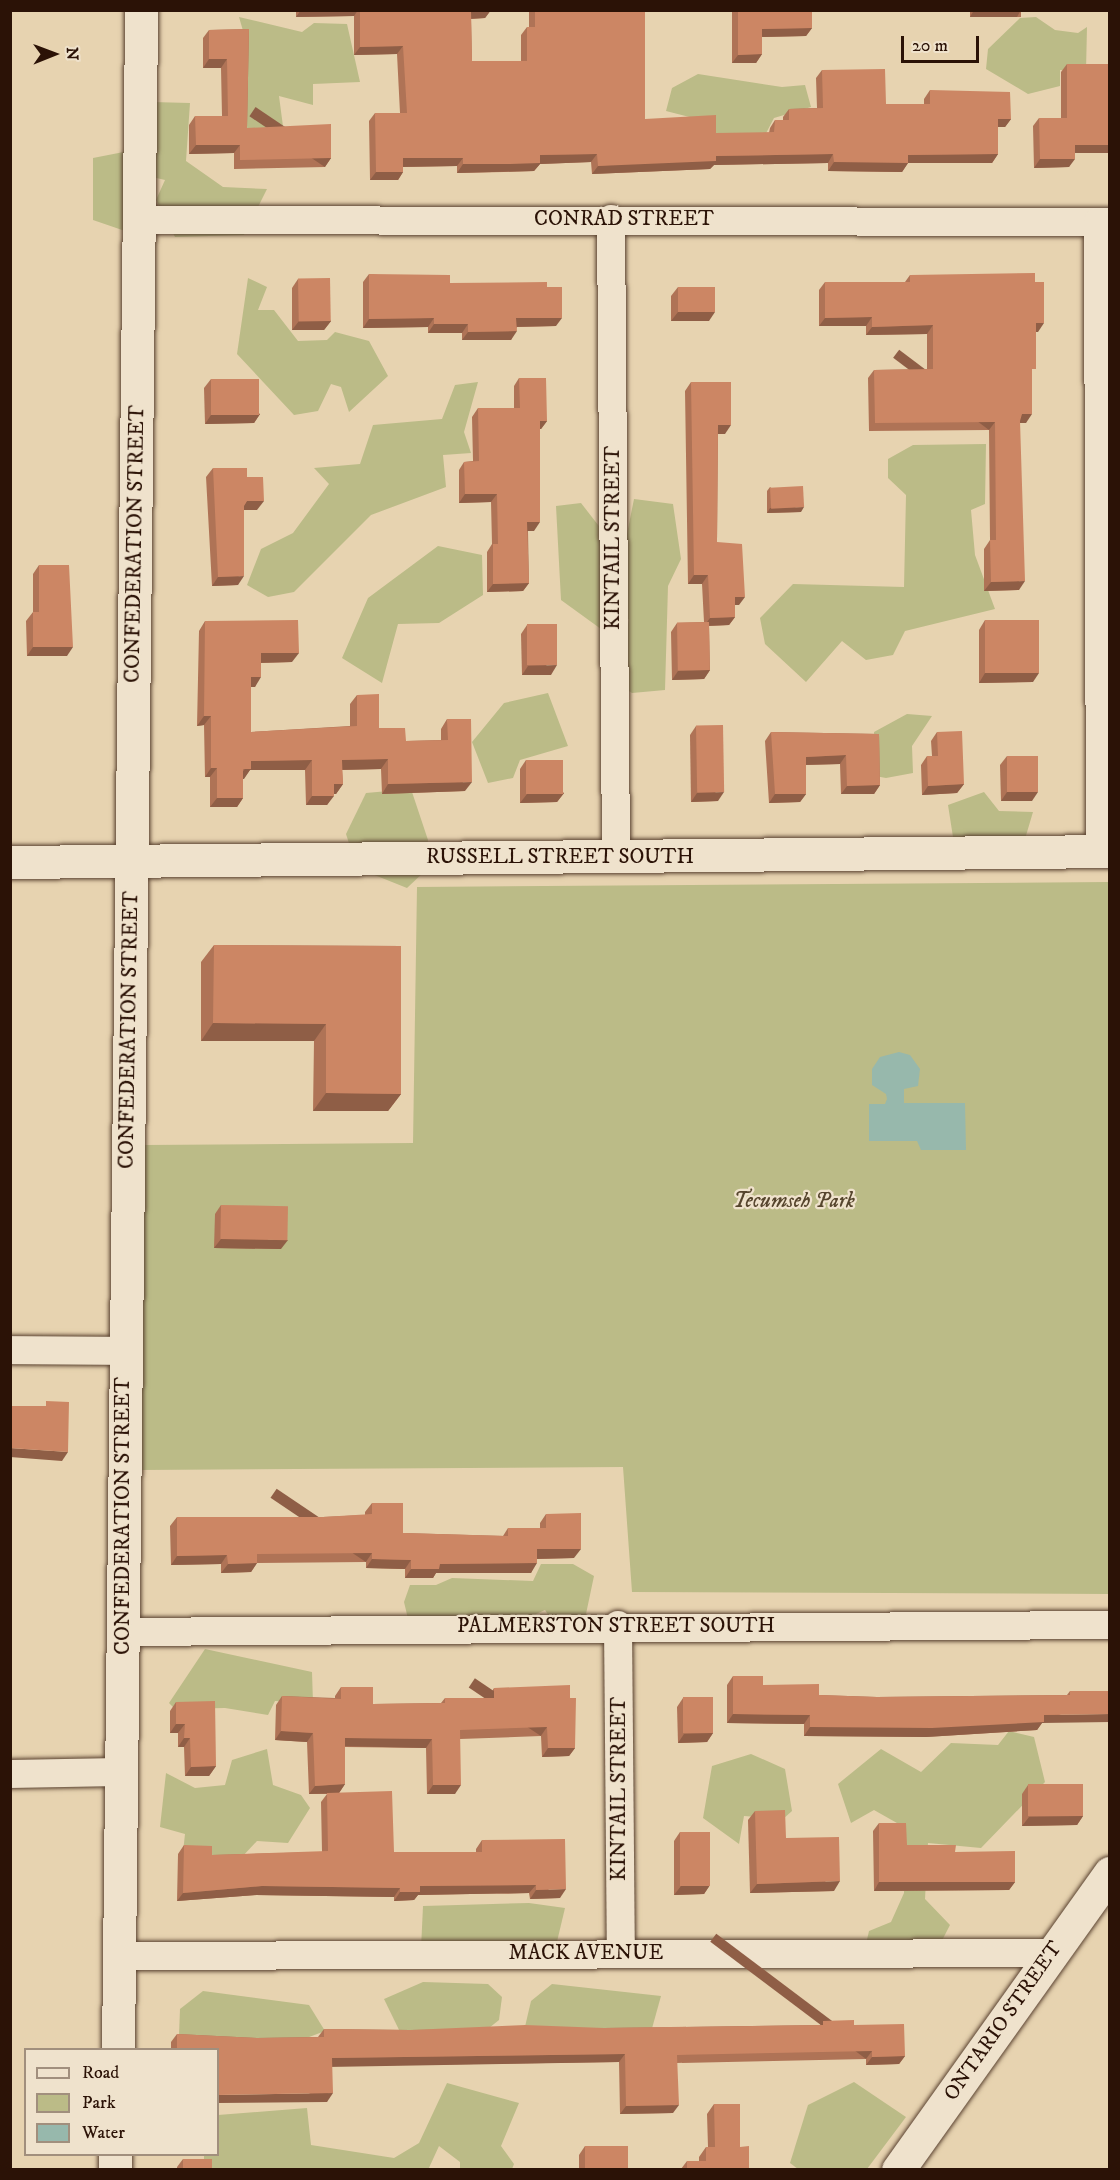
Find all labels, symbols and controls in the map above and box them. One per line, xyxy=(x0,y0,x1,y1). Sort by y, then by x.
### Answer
north arrow xyxy=(24,24,84,84)
scale bar xyxy=(904,24,982,62)
text: 20 m xyxy=(912,35,948,57)
text: N xyxy=(62,47,82,60)
street label: CONRAD STREET xyxy=(534,206,714,232)
street label: CONFEDERATION STREET xyxy=(120,405,150,683)
street label: KINTAIL STREET xyxy=(600,446,626,630)
street label: RUSSELL STREET SOUTH xyxy=(426,844,694,870)
street label: CONFEDERATION STREET xyxy=(114,891,144,1169)
park label: Tecumseh Park xyxy=(733,1188,855,1214)
street label: CONFEDERATION STREET xyxy=(110,1377,136,1655)
street label: PALMERSTON STREET SOUTH xyxy=(457,1613,775,1639)
street label: KINTAIL STREET xyxy=(606,1697,632,1881)
street label: ONTARIO STREET xyxy=(939,1936,1067,2106)
street label: MACK AVENUE xyxy=(509,1940,663,1966)
legend xyxy=(24,2048,219,2156)
text: Road xyxy=(82,2062,119,2084)
text: Park xyxy=(82,2092,116,2114)
text: Water xyxy=(82,2122,125,2144)

